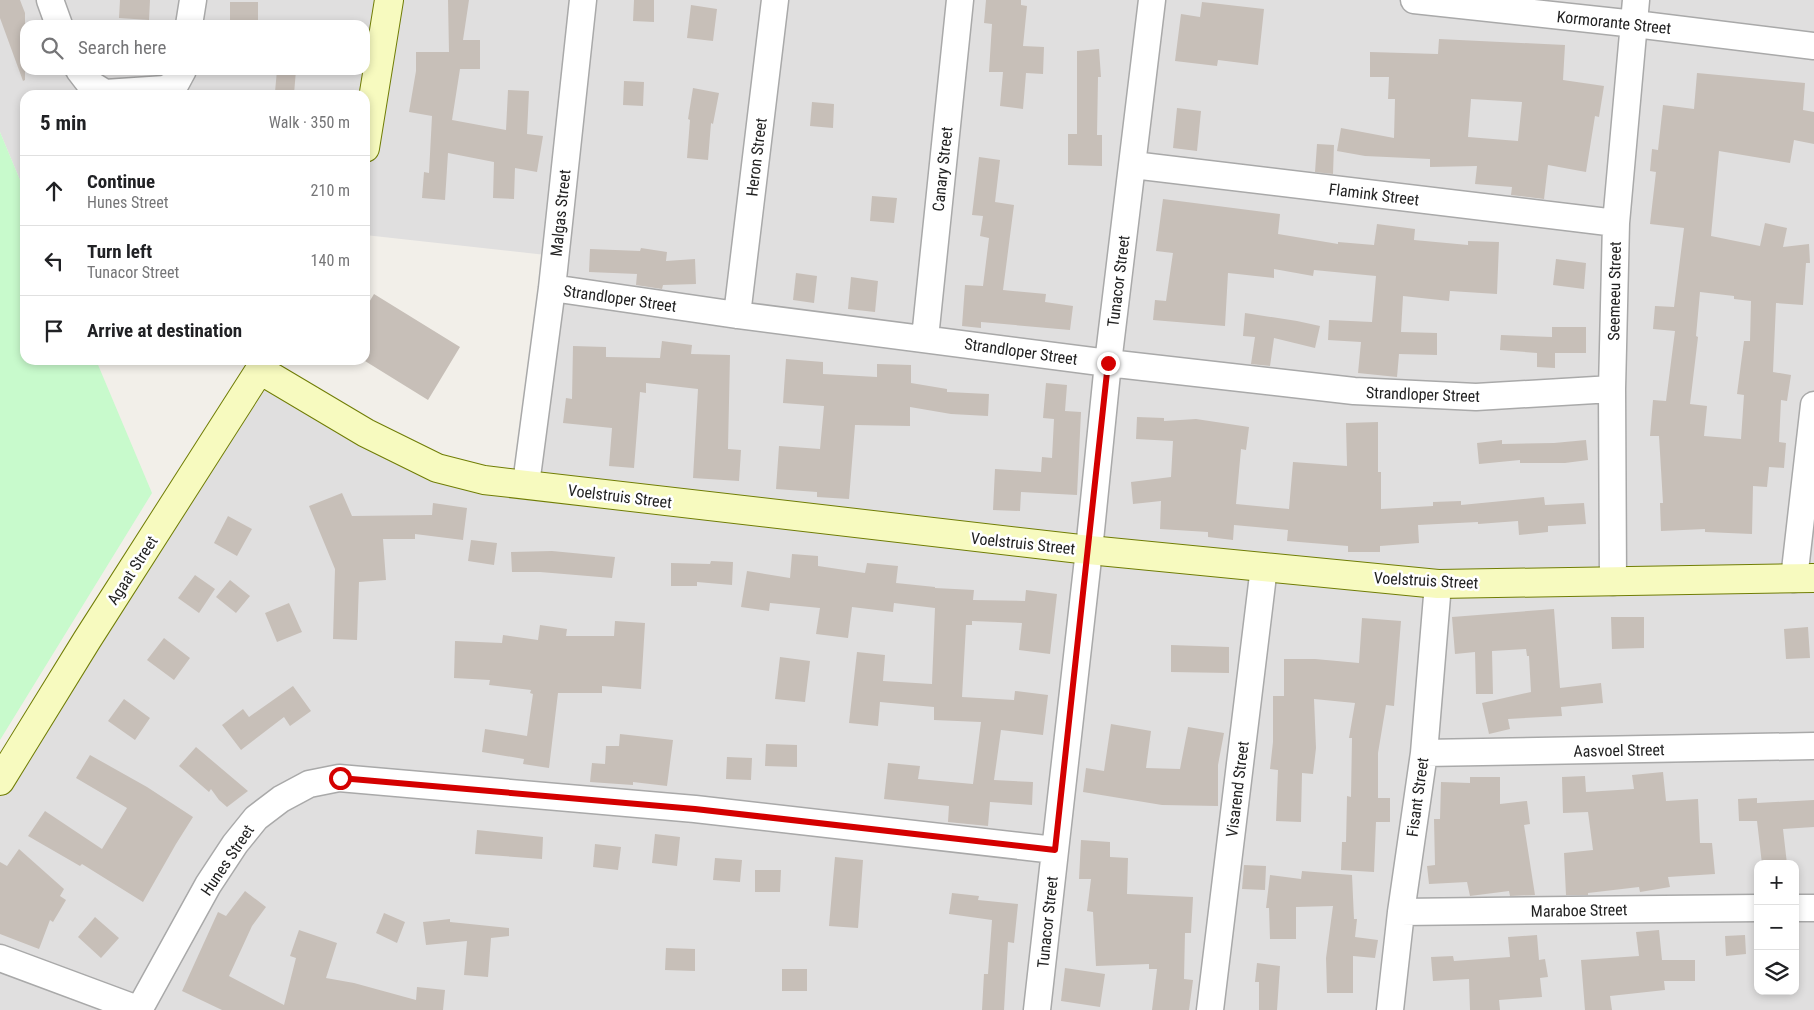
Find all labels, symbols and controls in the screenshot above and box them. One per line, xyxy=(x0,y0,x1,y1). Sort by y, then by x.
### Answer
street label: Kormorante Street xyxy=(1556,7,1672,38)
search box xyxy=(20,20,370,75)
icon: search xyxy=(38,34,66,62)
text: Search here xyxy=(78,36,166,59)
text: 5 min xyxy=(40,111,87,135)
text: Walk · 350 m xyxy=(269,113,350,132)
street label: Heron Street xyxy=(742,116,771,197)
street label: Canary Street xyxy=(929,126,956,212)
street label: Malgas Street xyxy=(546,168,575,258)
text: Continue xyxy=(87,170,155,193)
icon: ahead xyxy=(40,177,68,205)
street label: Flamink Street xyxy=(1328,180,1420,209)
text: 210 m xyxy=(311,181,350,200)
text: Hunes Street xyxy=(87,193,168,212)
street label: Tunacor Street xyxy=(1103,234,1134,328)
text: Turn left xyxy=(87,240,152,263)
street label: Seemeeu Street xyxy=(1604,241,1625,341)
icon: left xyxy=(40,247,68,275)
text: 140 m xyxy=(311,251,350,270)
text: Tunacor Street xyxy=(87,263,179,282)
street label: Strandloper Street xyxy=(562,281,678,316)
icon: arrive xyxy=(40,317,68,345)
text: Arrive at destination xyxy=(87,319,242,342)
street label: Strandloper Street xyxy=(963,334,1079,369)
route end xyxy=(1097,352,1120,375)
street label: Strandloper Street xyxy=(1366,383,1481,406)
street label: Voelstruis Street xyxy=(567,481,673,512)
street label: Voelstruis Street xyxy=(970,529,1076,558)
street label: Agaat Street xyxy=(103,532,162,608)
street label: Voelstruis Street xyxy=(1373,568,1479,593)
street label: Visarend Street xyxy=(1222,740,1253,838)
street label: Aasvoel Street xyxy=(1573,740,1665,761)
street label: Fisant Street xyxy=(1403,756,1433,838)
route start xyxy=(329,767,352,790)
street label: Hunes Street xyxy=(197,821,258,899)
map controls xyxy=(1754,860,1799,995)
button: + xyxy=(1754,860,1799,905)
street label: Tunacor Street xyxy=(1033,875,1062,969)
street label: Maraboe Street xyxy=(1531,900,1628,921)
button: − xyxy=(1754,905,1799,950)
button: layers xyxy=(1754,950,1799,995)

